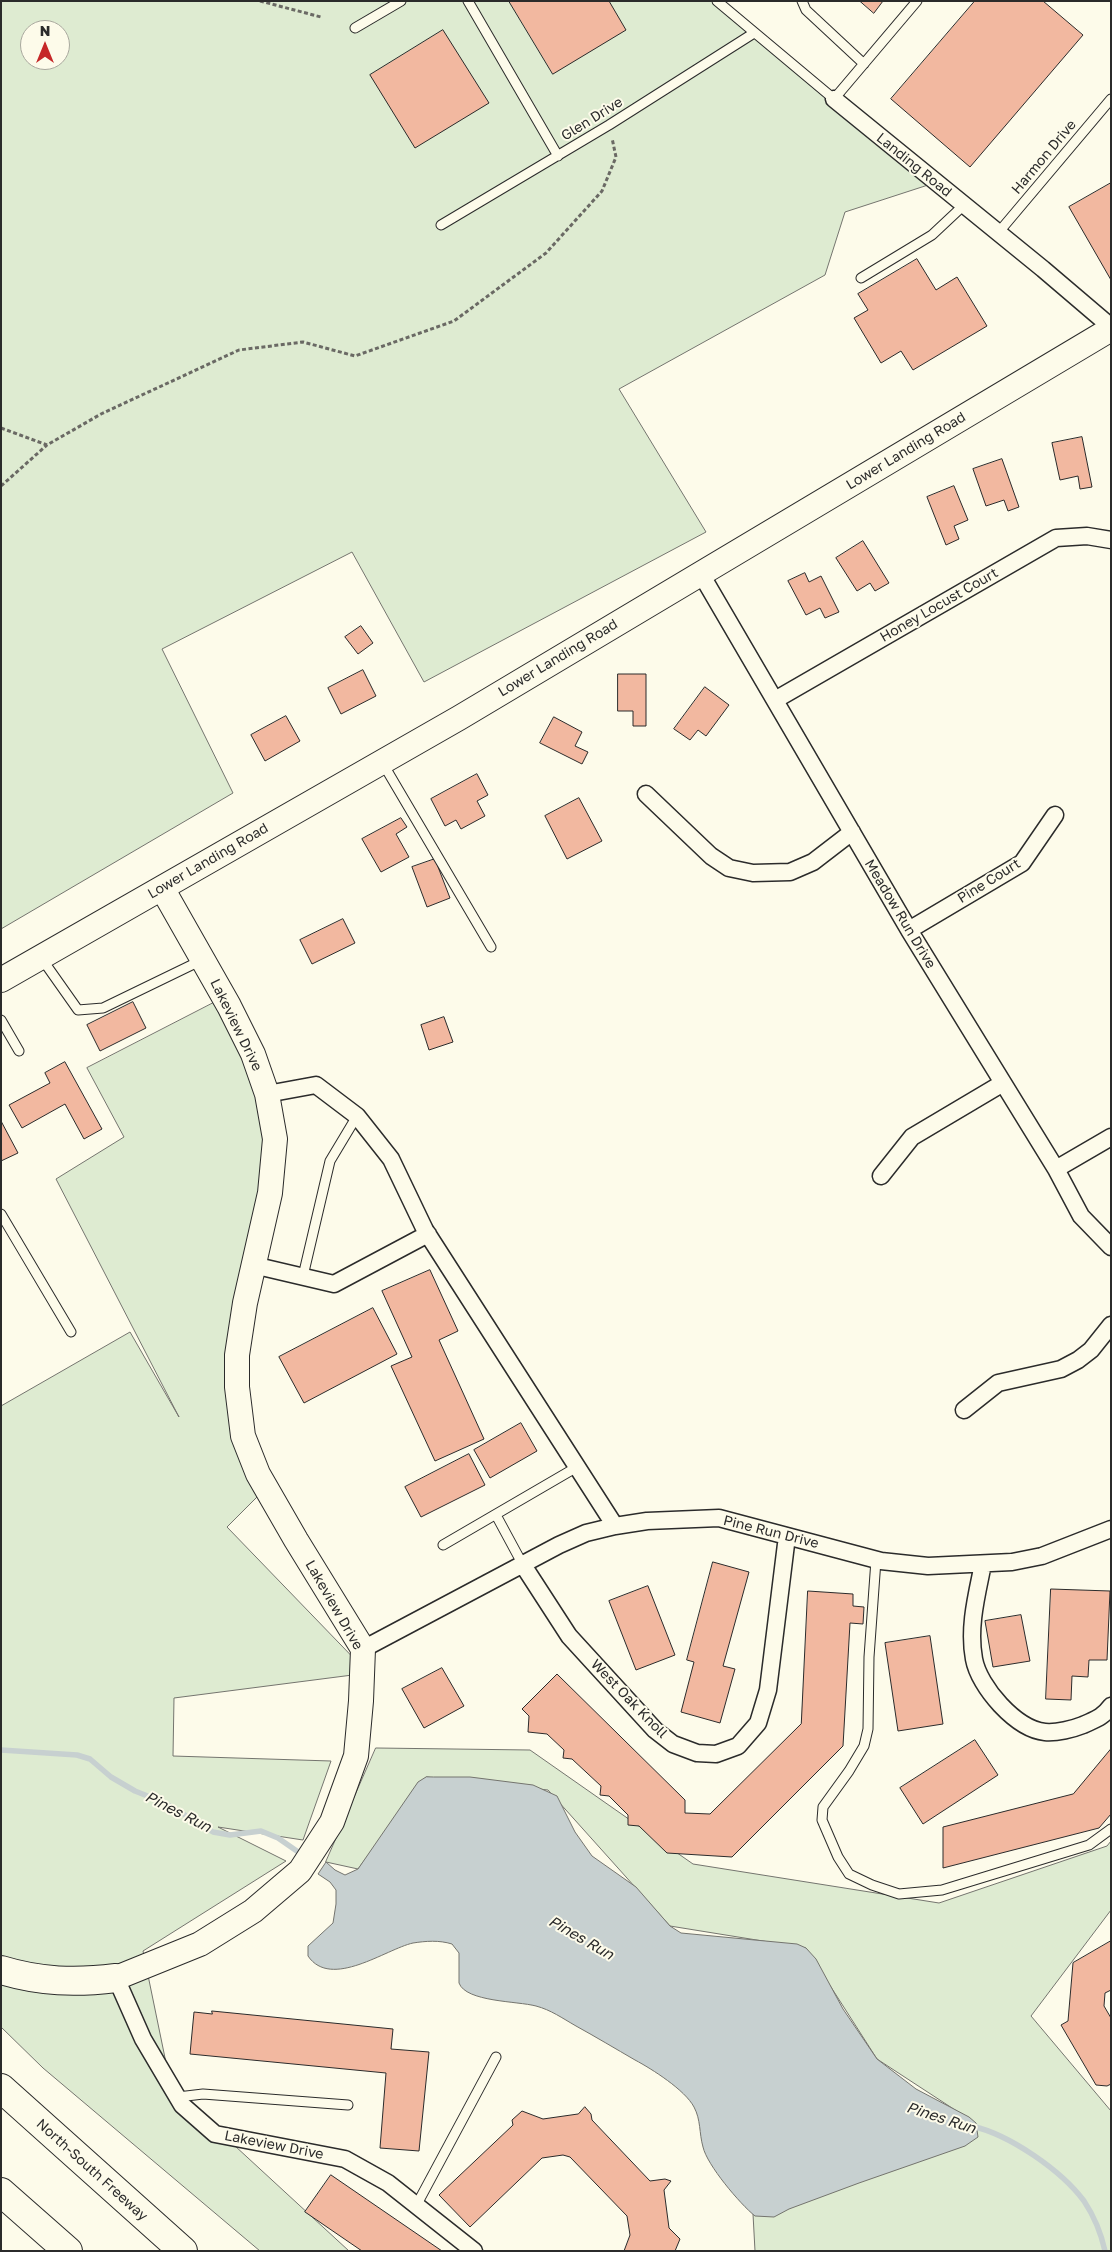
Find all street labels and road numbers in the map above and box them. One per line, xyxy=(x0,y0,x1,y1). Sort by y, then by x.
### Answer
street label: Glen Drive xyxy=(558,94,626,144)
street label: Harmon Drive xyxy=(1008,117,1080,197)
street label: Landing Road xyxy=(873,130,955,200)
street label: Lower Landing Road xyxy=(843,409,969,493)
street label: Honey Locust Court xyxy=(877,564,1001,646)
street label: Lower Landing Road xyxy=(495,616,621,700)
street label: Lower Landing Road xyxy=(145,820,271,902)
street label: Pine Court xyxy=(954,855,1024,907)
street label: Meadow Run Drive xyxy=(861,856,939,972)
street label: Lakeview Drive xyxy=(206,976,266,1074)
street label: Pine Run Drive xyxy=(722,1512,820,1552)
street label: Lakeview Drive xyxy=(302,1557,366,1653)
street label: West Oak Knoll xyxy=(587,1656,671,1742)
street label: North-South Freeway xyxy=(33,2116,151,2224)
street label: Lakeview Drive xyxy=(223,2127,325,2163)

